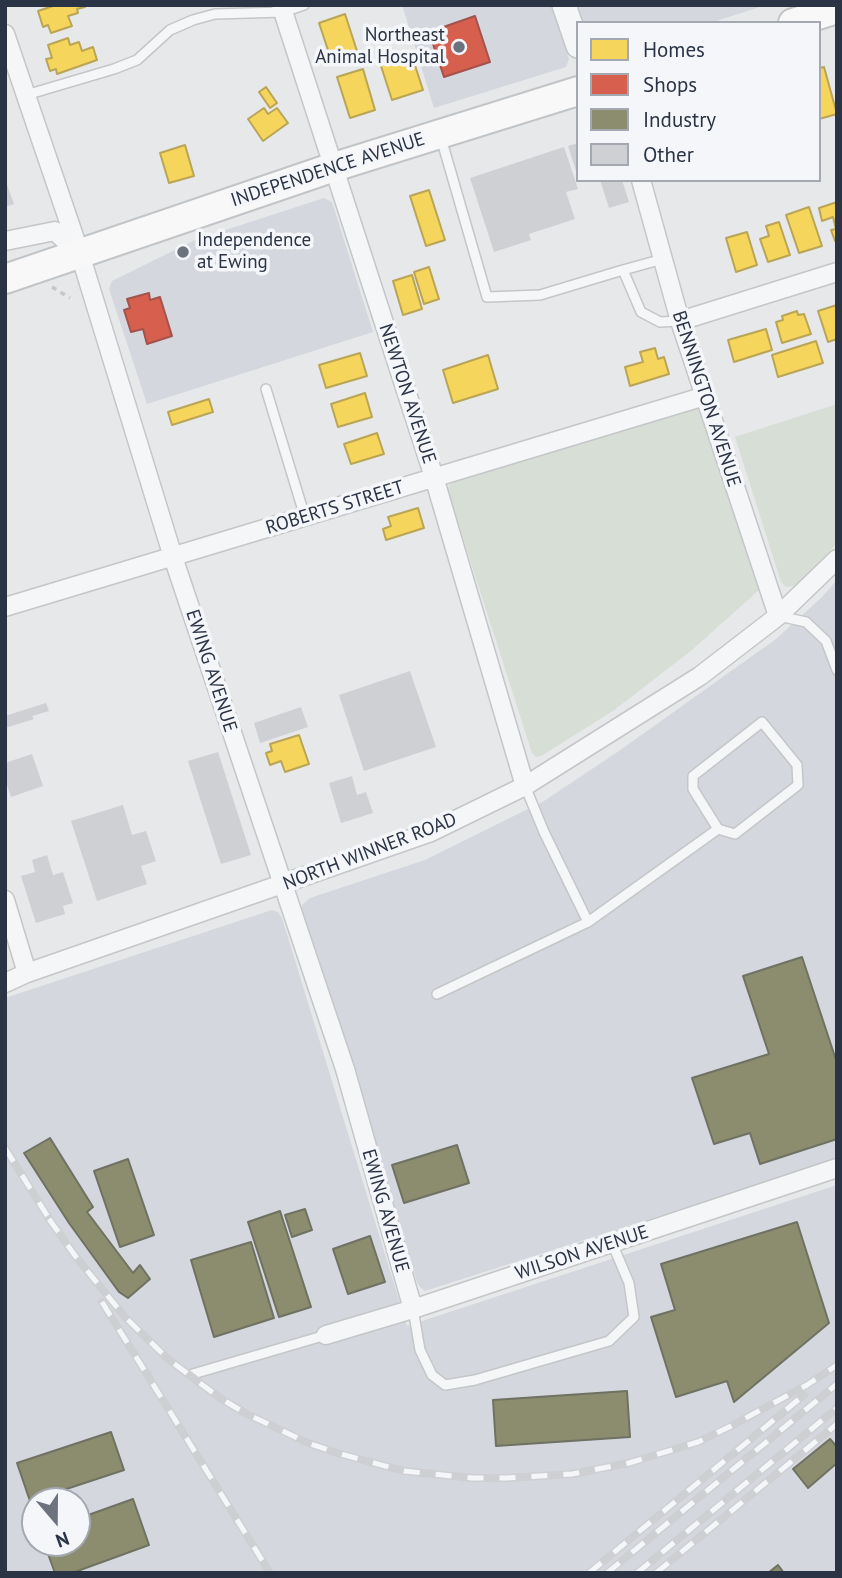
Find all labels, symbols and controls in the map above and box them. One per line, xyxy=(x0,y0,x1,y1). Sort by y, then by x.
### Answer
legend xyxy=(576,21,821,182)
place label: Northeast Animal Hospital xyxy=(315,25,445,69)
text: Homes xyxy=(643,36,705,63)
marker: Northeast Animal Hospital xyxy=(451,39,467,55)
text: Shops xyxy=(643,71,697,98)
text: Industry xyxy=(643,106,716,133)
street label: INDEPENDENCE AVENUE xyxy=(228,128,428,212)
text: Other xyxy=(643,141,694,168)
place label: Independence at Ewing xyxy=(197,230,311,274)
marker: Independence at Ewing xyxy=(175,244,191,260)
street label: BENNINGTON AVENUE xyxy=(667,308,745,490)
street label: NEWTON AVENUE xyxy=(374,321,440,467)
street label: ROBERTS STREET xyxy=(263,476,407,540)
street label: EWING AVENUE xyxy=(180,607,242,735)
street label: NORTH WINNER ROAD xyxy=(280,808,460,896)
street label: EWING AVENUE xyxy=(356,1147,414,1275)
street label: WILSON AVENUE xyxy=(513,1221,651,1285)
north arrow xyxy=(21,1487,91,1557)
text: N xyxy=(53,1526,72,1553)

